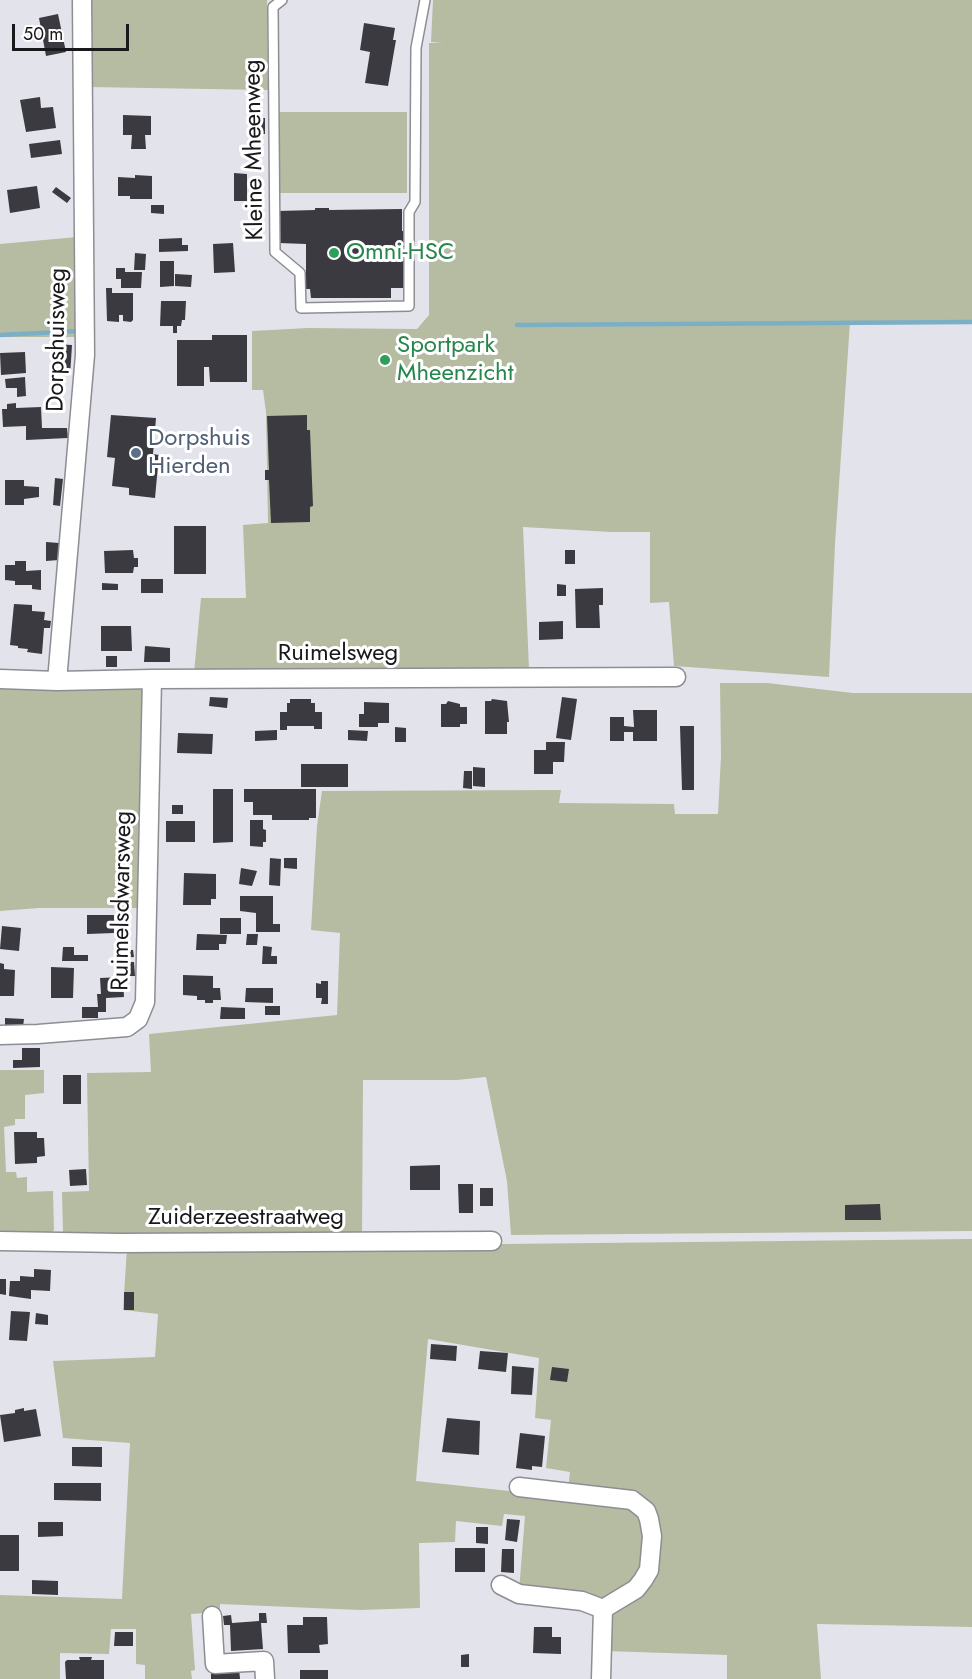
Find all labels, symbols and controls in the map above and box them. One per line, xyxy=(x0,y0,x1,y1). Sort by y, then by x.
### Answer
scale bar xyxy=(15,12,132,50)
text: 50 m xyxy=(23,21,63,47)
street label: Kleine Mheenweg xyxy=(239,59,271,241)
place label: Omni-HSC xyxy=(346,239,454,267)
marker: Omni-HSC xyxy=(327,246,341,260)
street label: Dorpshuisweg xyxy=(42,268,74,412)
place label: Sportpark Mheenzicht xyxy=(397,332,513,388)
marker: Sportpark Mheenzicht xyxy=(378,353,392,367)
place label: Dorpshuis Hierden xyxy=(148,425,250,481)
marker: Dorpshuis Hierden xyxy=(129,446,143,460)
street label: Ruimelsweg xyxy=(278,640,398,668)
street label: Ruimelsdwarsweg xyxy=(107,811,139,991)
street label: Zuiderzeestraatweg xyxy=(148,1204,344,1232)

